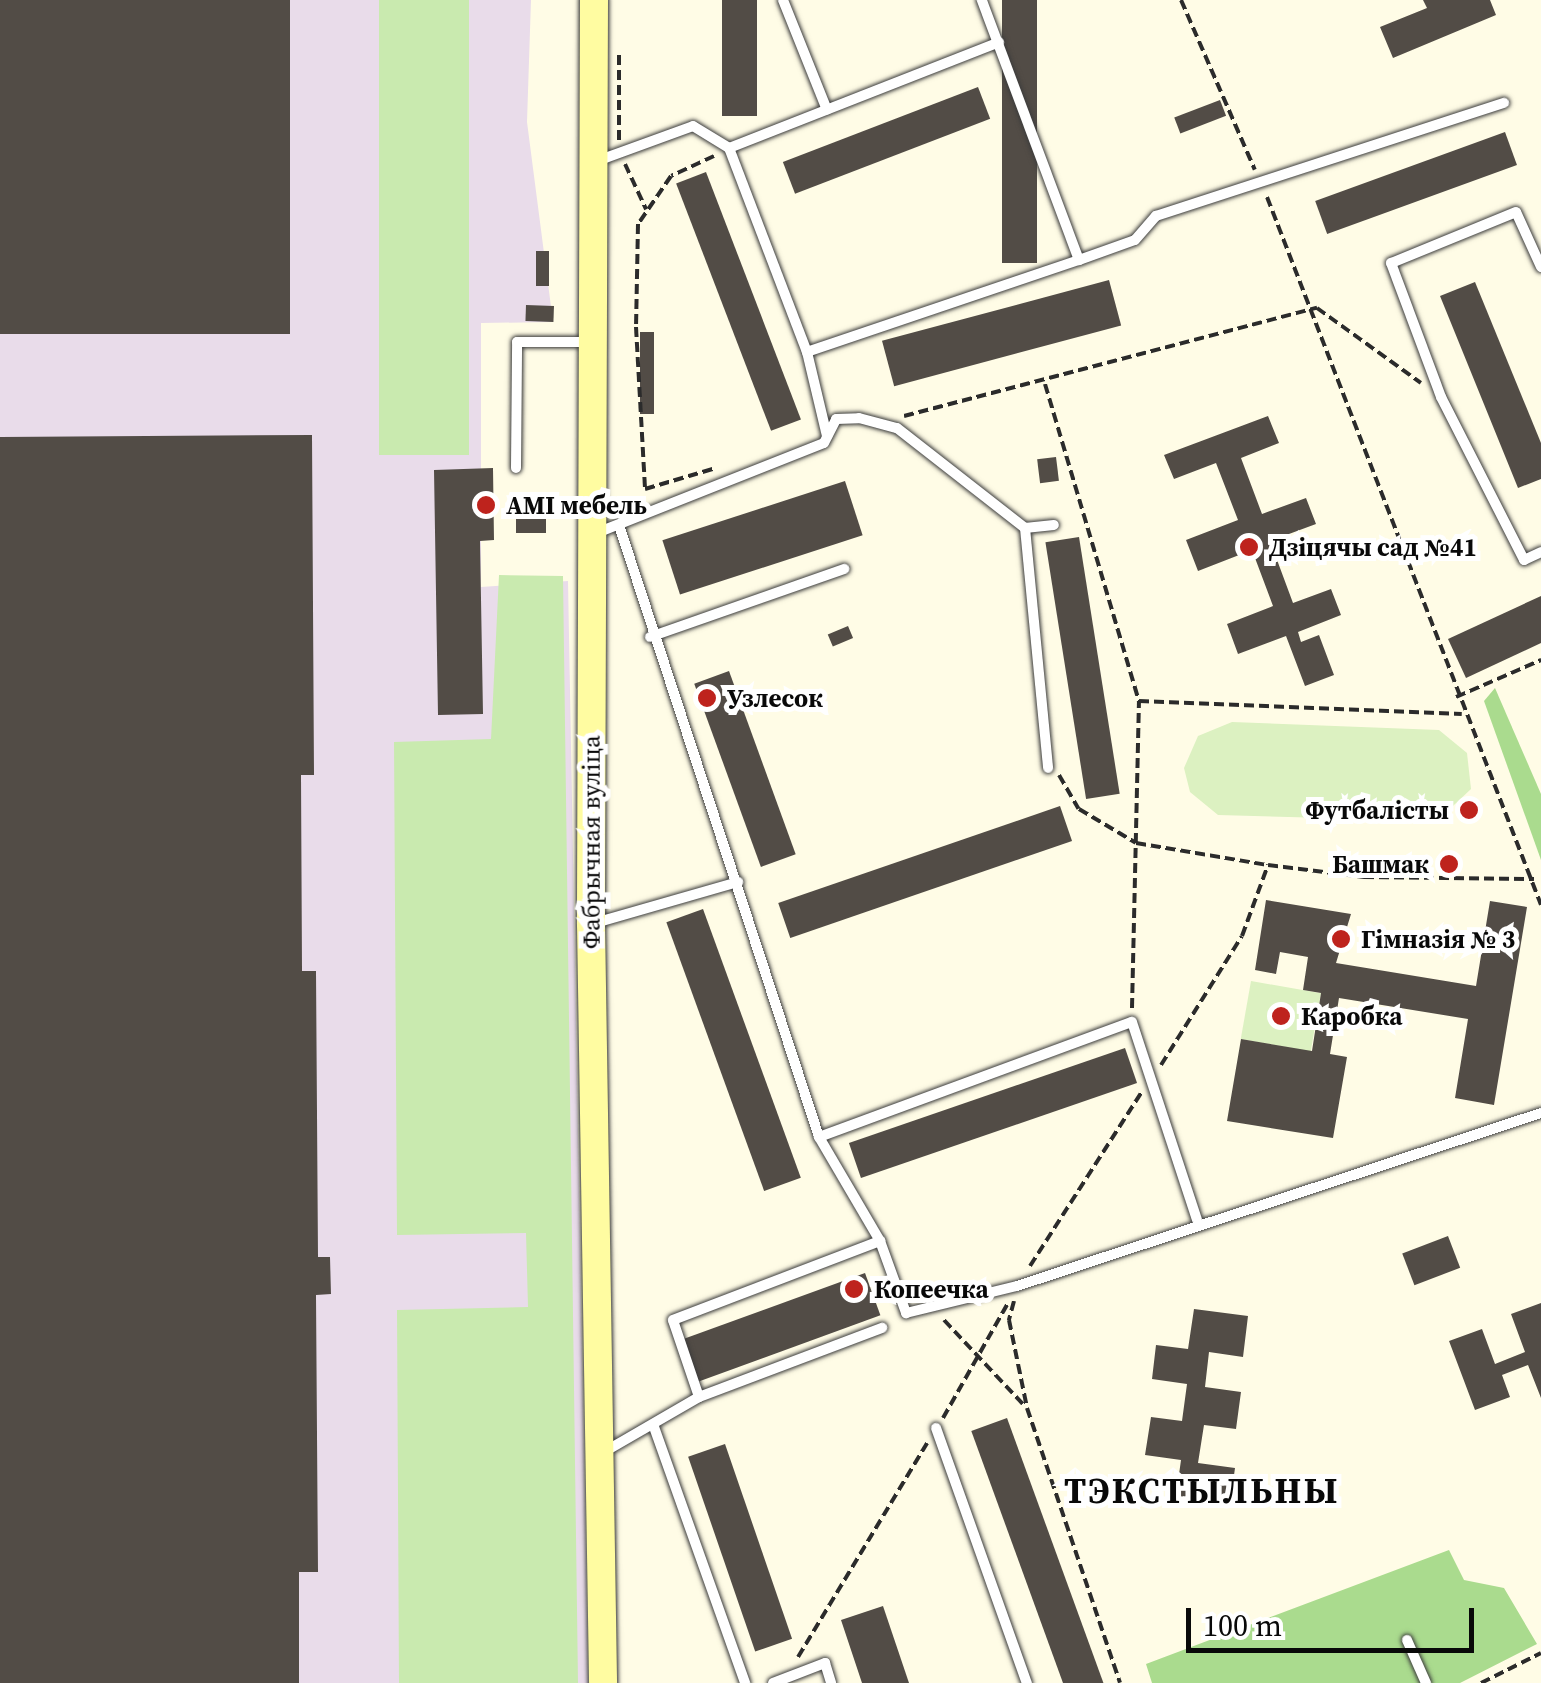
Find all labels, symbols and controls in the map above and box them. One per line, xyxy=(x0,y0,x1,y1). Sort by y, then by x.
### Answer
place label: AMI мебель xyxy=(506,490,647,520)
marker: AMI мебель xyxy=(475,494,497,516)
place label: Дзіцячы сад №41 xyxy=(1269,532,1477,562)
marker: Дзіцячы сад №41 xyxy=(1238,536,1260,558)
place label: Узлесок xyxy=(727,683,823,713)
marker: Узлесок xyxy=(696,687,718,709)
street label: Фабрычная вуліца xyxy=(576,735,606,949)
place label: Футбалісты xyxy=(1305,795,1449,825)
marker: Футбалісты xyxy=(1458,799,1480,821)
place label: Башмак xyxy=(1332,849,1429,879)
marker: Башмак xyxy=(1438,853,1460,875)
place label: Гімназія № 3 xyxy=(1361,924,1515,954)
marker: Гімназія № 3 xyxy=(1330,928,1352,950)
place label: Каробка xyxy=(1301,1001,1403,1031)
marker: Каробка xyxy=(1270,1005,1292,1027)
place label: Копеечка xyxy=(874,1274,989,1304)
marker: Копеечка xyxy=(843,1278,865,1300)
district label: ТЭКСТЫЛЬНЫ xyxy=(1064,1470,1340,1512)
scale bar xyxy=(1191,1588,1478,1650)
text: 100 m xyxy=(1203,1605,1282,1646)

